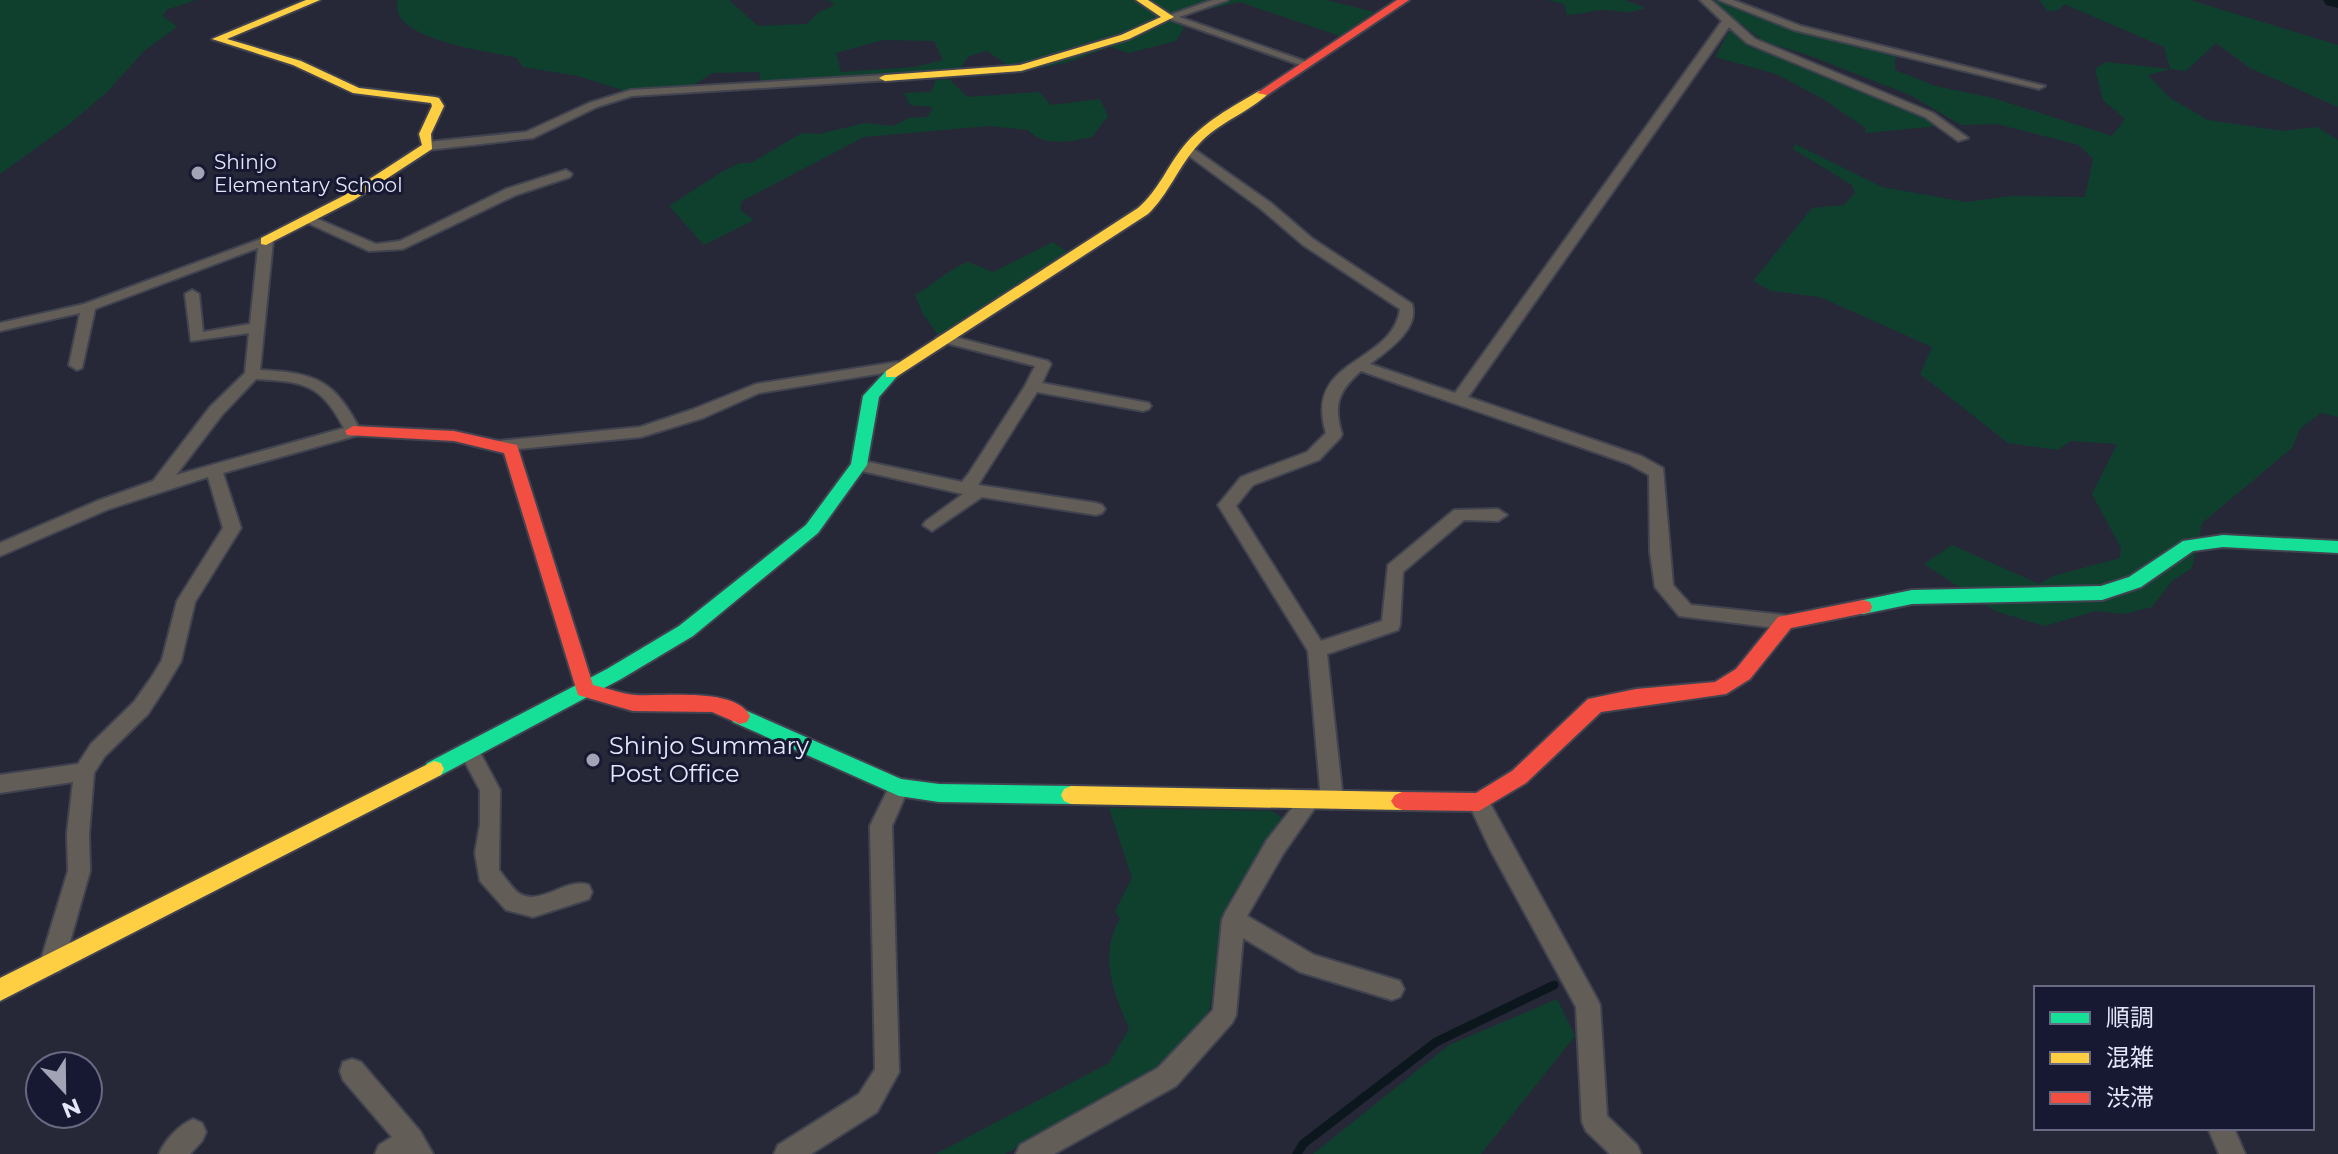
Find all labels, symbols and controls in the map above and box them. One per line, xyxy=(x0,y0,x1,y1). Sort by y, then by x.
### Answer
place label: Shinjo Elementary School xyxy=(214,150,403,197)
marker: Shinjo Elementary School xyxy=(189,164,207,182)
place label: Shinjo Summary Post Office xyxy=(609,731,809,788)
marker: Shinjo Summary Post Office xyxy=(584,751,602,769)
legend xyxy=(2034,986,2314,1130)
text: 順調 xyxy=(2106,1003,2154,1032)
text: 混雑 xyxy=(2106,1043,2154,1072)
north arrow xyxy=(24,1050,104,1130)
text: 渋滞 xyxy=(2106,1083,2154,1112)
text: N xyxy=(58,1092,85,1124)

